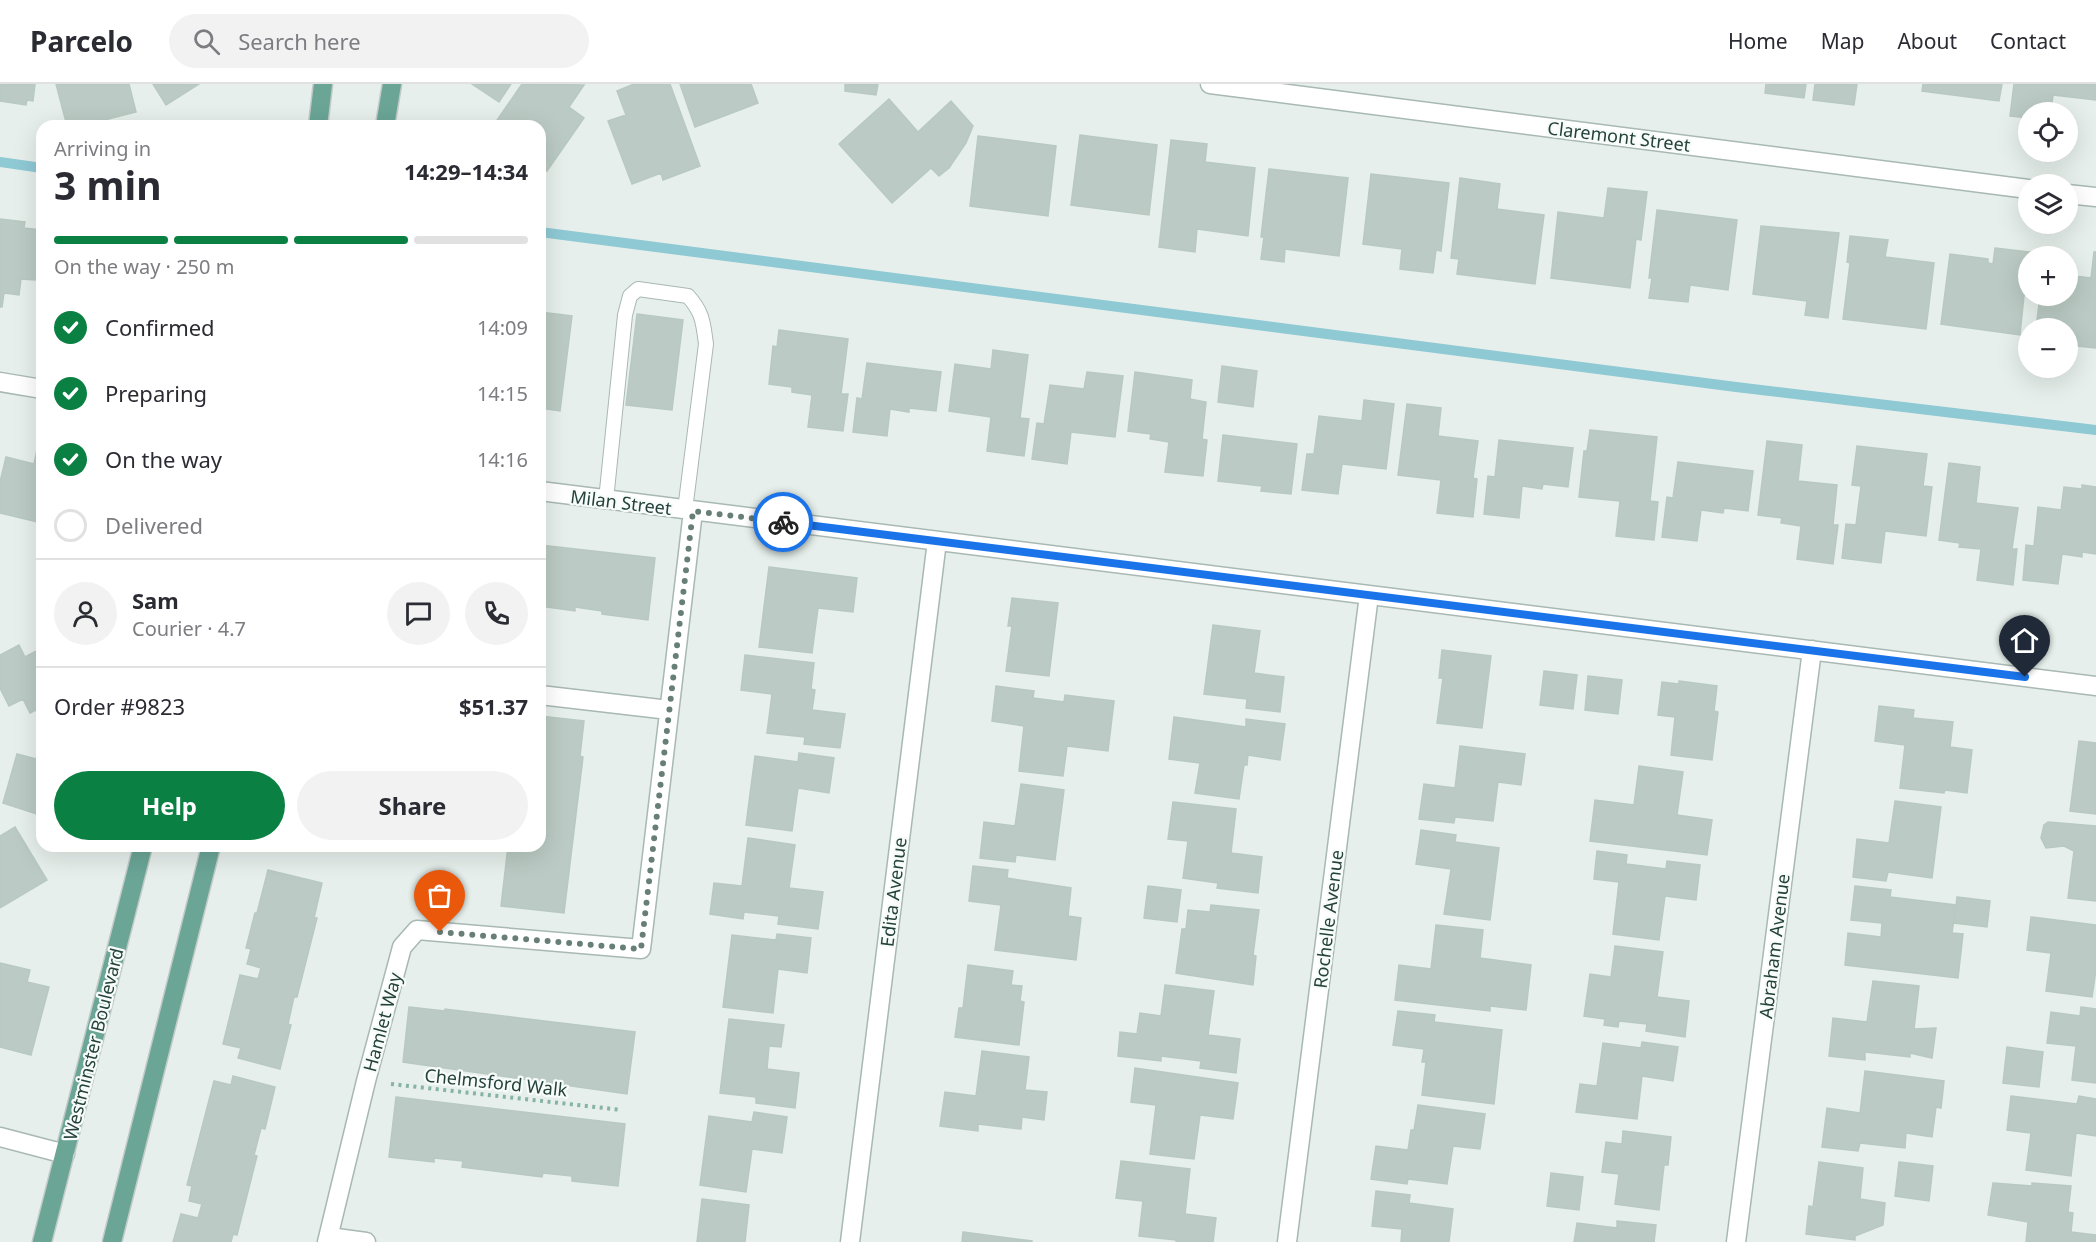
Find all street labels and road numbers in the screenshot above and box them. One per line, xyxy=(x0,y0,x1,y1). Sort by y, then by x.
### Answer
street label: Claremont Street xyxy=(1546,115,1692,157)
street label: Milan Street xyxy=(569,484,673,520)
street label: Edita Avenue xyxy=(874,836,912,948)
street label: Rochelle Avenue xyxy=(1308,848,1348,990)
street label: Abraham Avenue xyxy=(1753,872,1795,1020)
street label: Westminster Boulevard xyxy=(58,945,128,1143)
street label: Hamlet Way xyxy=(357,969,407,1074)
street label: Chelmsford Walk xyxy=(423,1063,569,1101)

